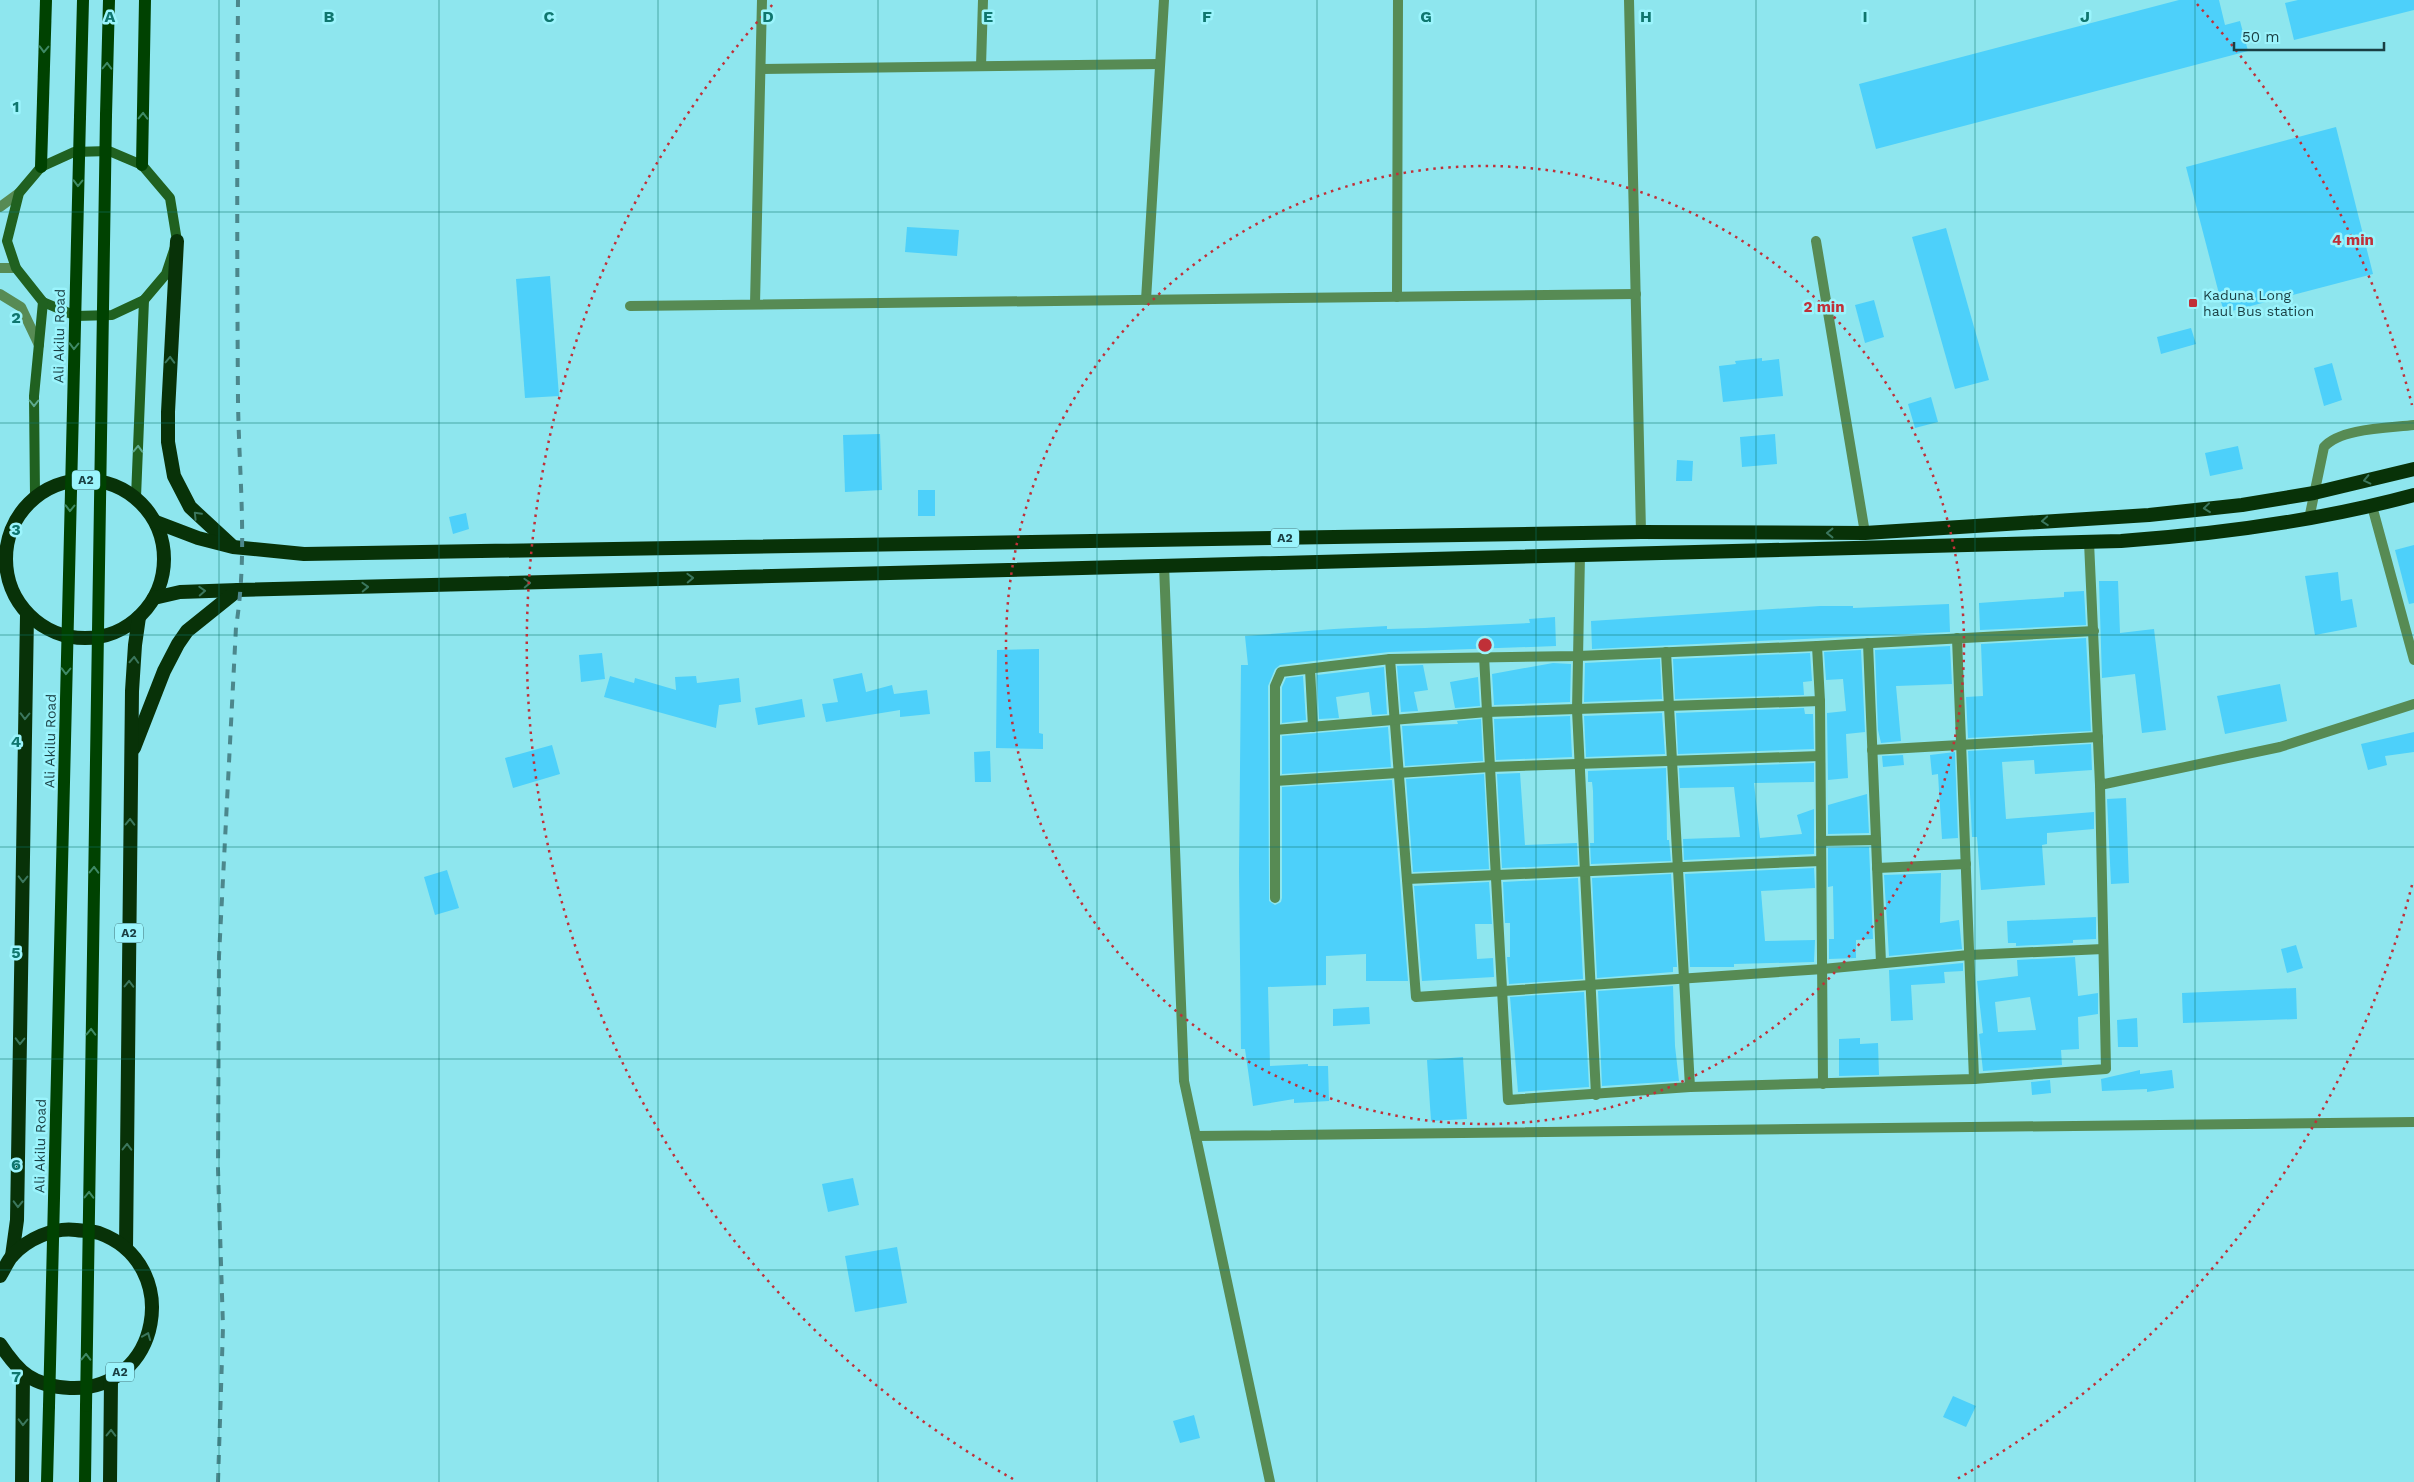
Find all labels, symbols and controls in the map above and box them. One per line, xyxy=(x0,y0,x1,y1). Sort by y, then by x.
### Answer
text: A xyxy=(105,7,116,26)
text: B xyxy=(324,7,335,26)
text: C xyxy=(544,7,555,26)
text: D xyxy=(762,7,774,26)
text: E xyxy=(983,7,993,26)
text: F xyxy=(1202,7,1212,26)
text: G xyxy=(1420,7,1432,26)
text: H xyxy=(1640,7,1652,26)
text: I xyxy=(1862,7,1868,26)
text: J xyxy=(2080,7,2090,26)
scale bar xyxy=(2234,20,2384,52)
text: 50 m xyxy=(2242,28,2279,46)
one-way arrow xyxy=(39,45,49,53)
one-way arrow xyxy=(102,62,112,70)
text: 1 xyxy=(13,97,19,116)
one-way arrow xyxy=(138,112,148,120)
one-way arrow xyxy=(73,180,83,188)
text: 4 min xyxy=(2332,231,2374,249)
place label: Kaduna Long haul Bus station xyxy=(2203,287,2314,319)
street label: Ali Akilu Road xyxy=(50,289,68,383)
marker: Kaduna Long haul Bus station xyxy=(2187,297,2199,309)
text: 2 min xyxy=(1803,298,1845,316)
text: 2 xyxy=(11,308,21,327)
one-way arrow xyxy=(69,342,79,350)
one-way arrow xyxy=(165,355,175,363)
one-way arrow xyxy=(29,399,39,407)
one-way arrow xyxy=(132,445,143,453)
road number: A2 xyxy=(72,470,100,490)
one-way arrow xyxy=(2362,474,2371,485)
one-way arrow xyxy=(2202,502,2210,513)
one-way arrow xyxy=(65,504,75,512)
one-way arrow xyxy=(194,511,203,520)
one-way arrow xyxy=(2040,516,2048,527)
text: 3 xyxy=(11,520,21,539)
road number: A2 xyxy=(1271,528,1299,548)
one-way arrow xyxy=(1826,528,1834,538)
one-way arrow xyxy=(686,573,694,584)
one-way arrow xyxy=(523,577,531,588)
one-way arrow xyxy=(361,582,369,592)
one-way arrow xyxy=(199,586,207,597)
centre of rings xyxy=(1476,636,1494,654)
one-way arrow xyxy=(128,655,139,663)
one-way arrow xyxy=(61,667,72,675)
street label: Ali Akilu Road xyxy=(41,694,59,788)
one-way arrow xyxy=(20,713,31,721)
text: 4 xyxy=(11,732,21,751)
one-way arrow xyxy=(125,818,136,826)
one-way arrow xyxy=(89,866,99,874)
one-way arrow xyxy=(18,876,28,883)
road number: A2 xyxy=(115,924,143,942)
text: 5 xyxy=(11,943,21,962)
one-way arrow xyxy=(124,980,134,988)
one-way arrow xyxy=(86,1028,97,1036)
one-way arrow xyxy=(15,1038,25,1046)
street label: Ali Akilu Road xyxy=(31,1099,49,1193)
one-way arrow xyxy=(122,1143,132,1150)
text: 6 xyxy=(11,1155,21,1174)
one-way arrow xyxy=(84,1191,94,1198)
one-way arrow xyxy=(12,1200,23,1208)
one-way arrow xyxy=(141,1332,151,1341)
one-way arrow xyxy=(81,1353,92,1361)
road number: A2 xyxy=(106,1362,134,1381)
text: 7 xyxy=(11,1367,21,1386)
one-way arrow xyxy=(18,1419,28,1427)
one-way arrow xyxy=(106,1429,116,1437)

